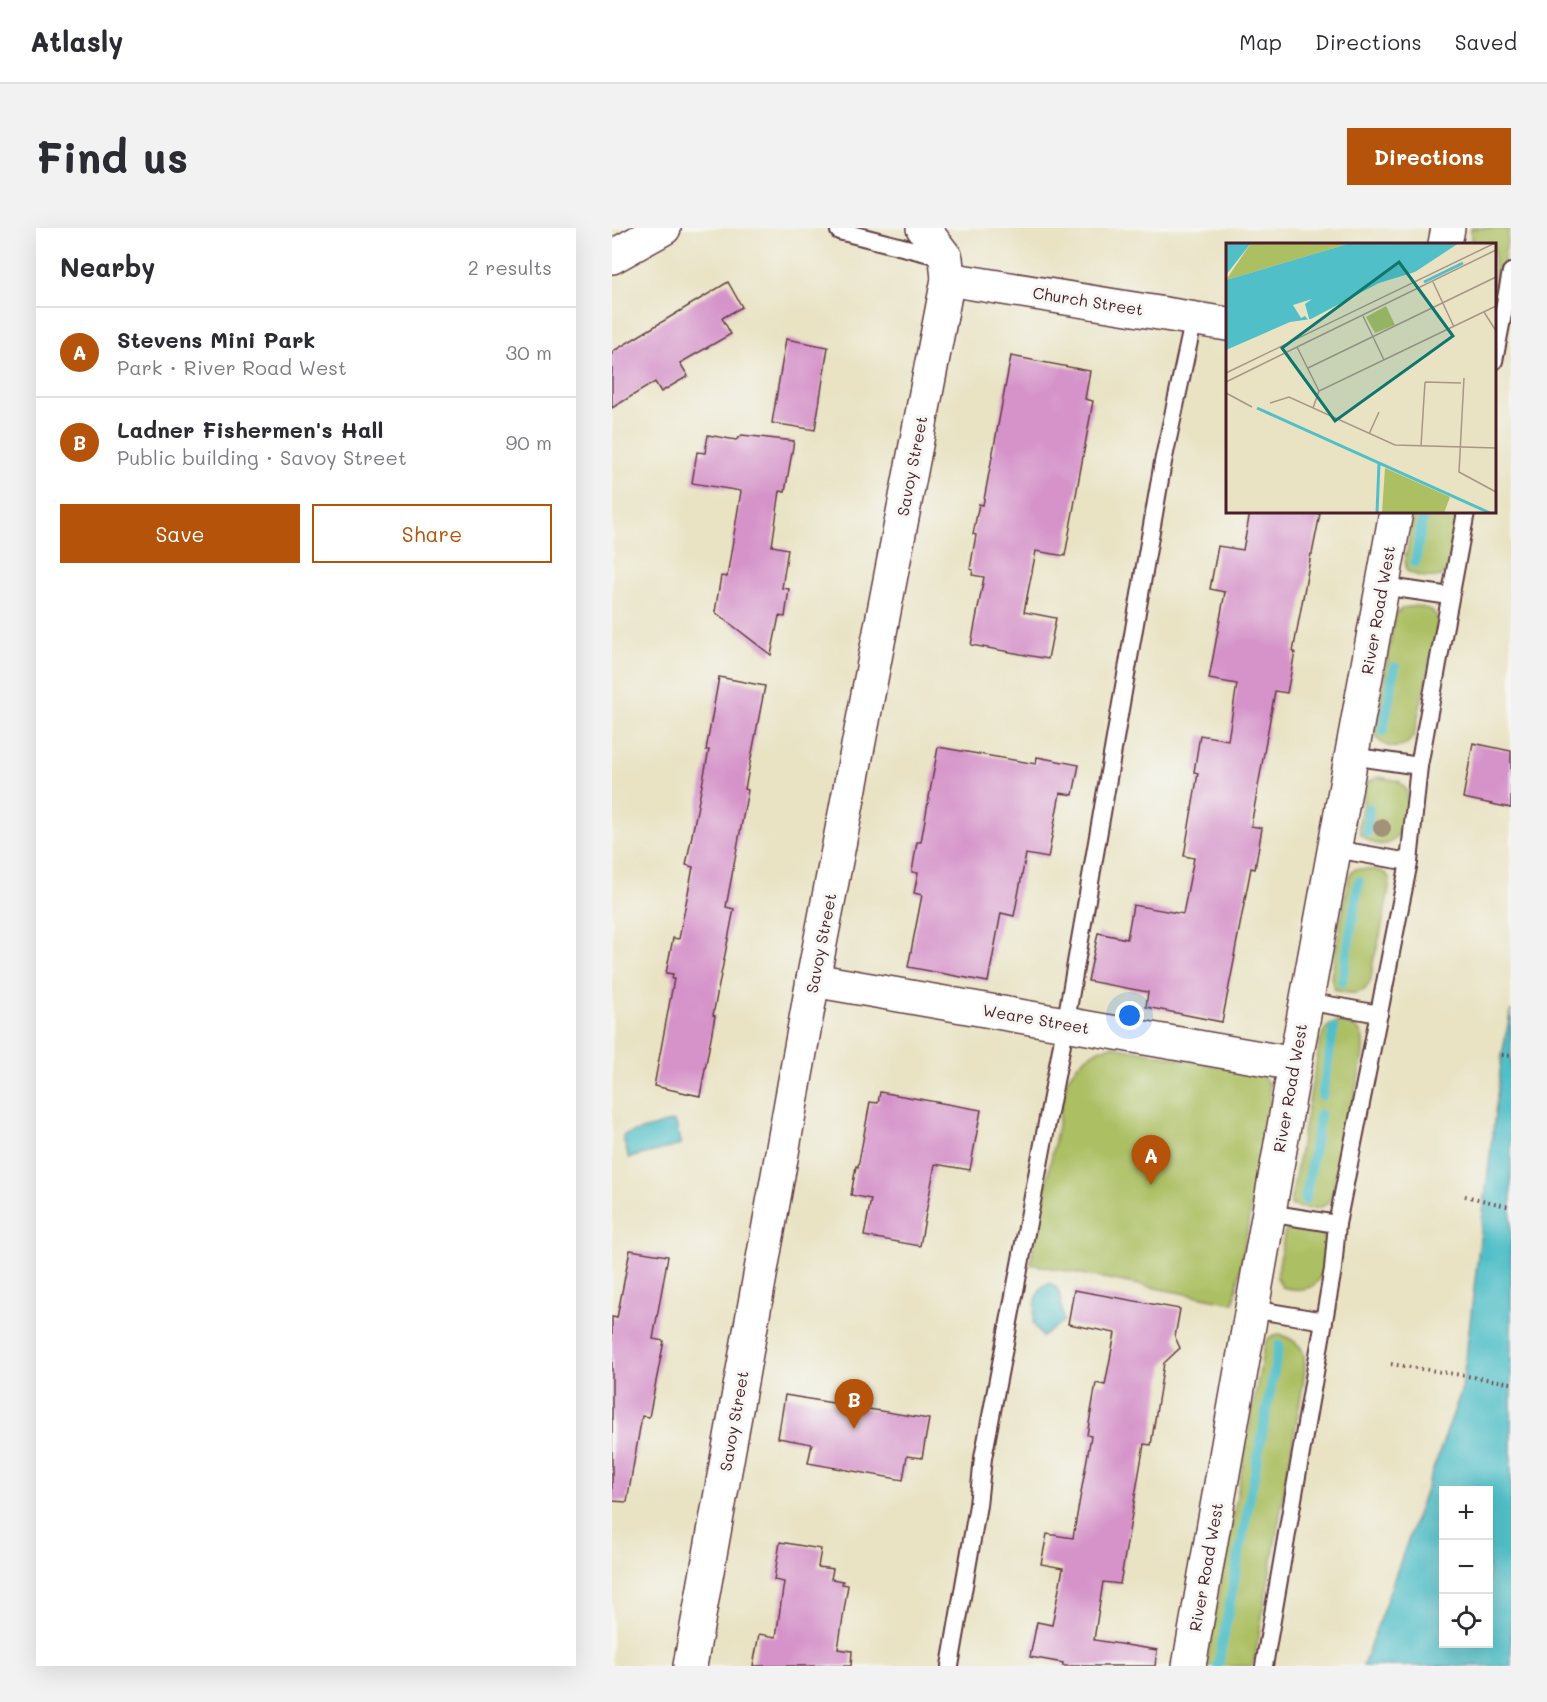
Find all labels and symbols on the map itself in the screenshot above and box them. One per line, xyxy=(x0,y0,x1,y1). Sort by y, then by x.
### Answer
inset map xyxy=(1226,243,1496,513)
street label: Church Street xyxy=(1031,281,1145,320)
street label: Savoy Street xyxy=(892,414,931,518)
street label: River Road West xyxy=(1356,544,1399,676)
street label: Savoy Street xyxy=(801,891,840,995)
street label: Weare Street xyxy=(981,999,1091,1038)
your location xyxy=(1115,1001,1144,1030)
street label: River Road West xyxy=(1268,1022,1311,1154)
pin: A xyxy=(1132,1136,1170,1185)
street label: Savoy Street xyxy=(714,1369,753,1473)
pin: B xyxy=(834,1380,874,1429)
street label: River Road West xyxy=(1184,1501,1227,1633)

